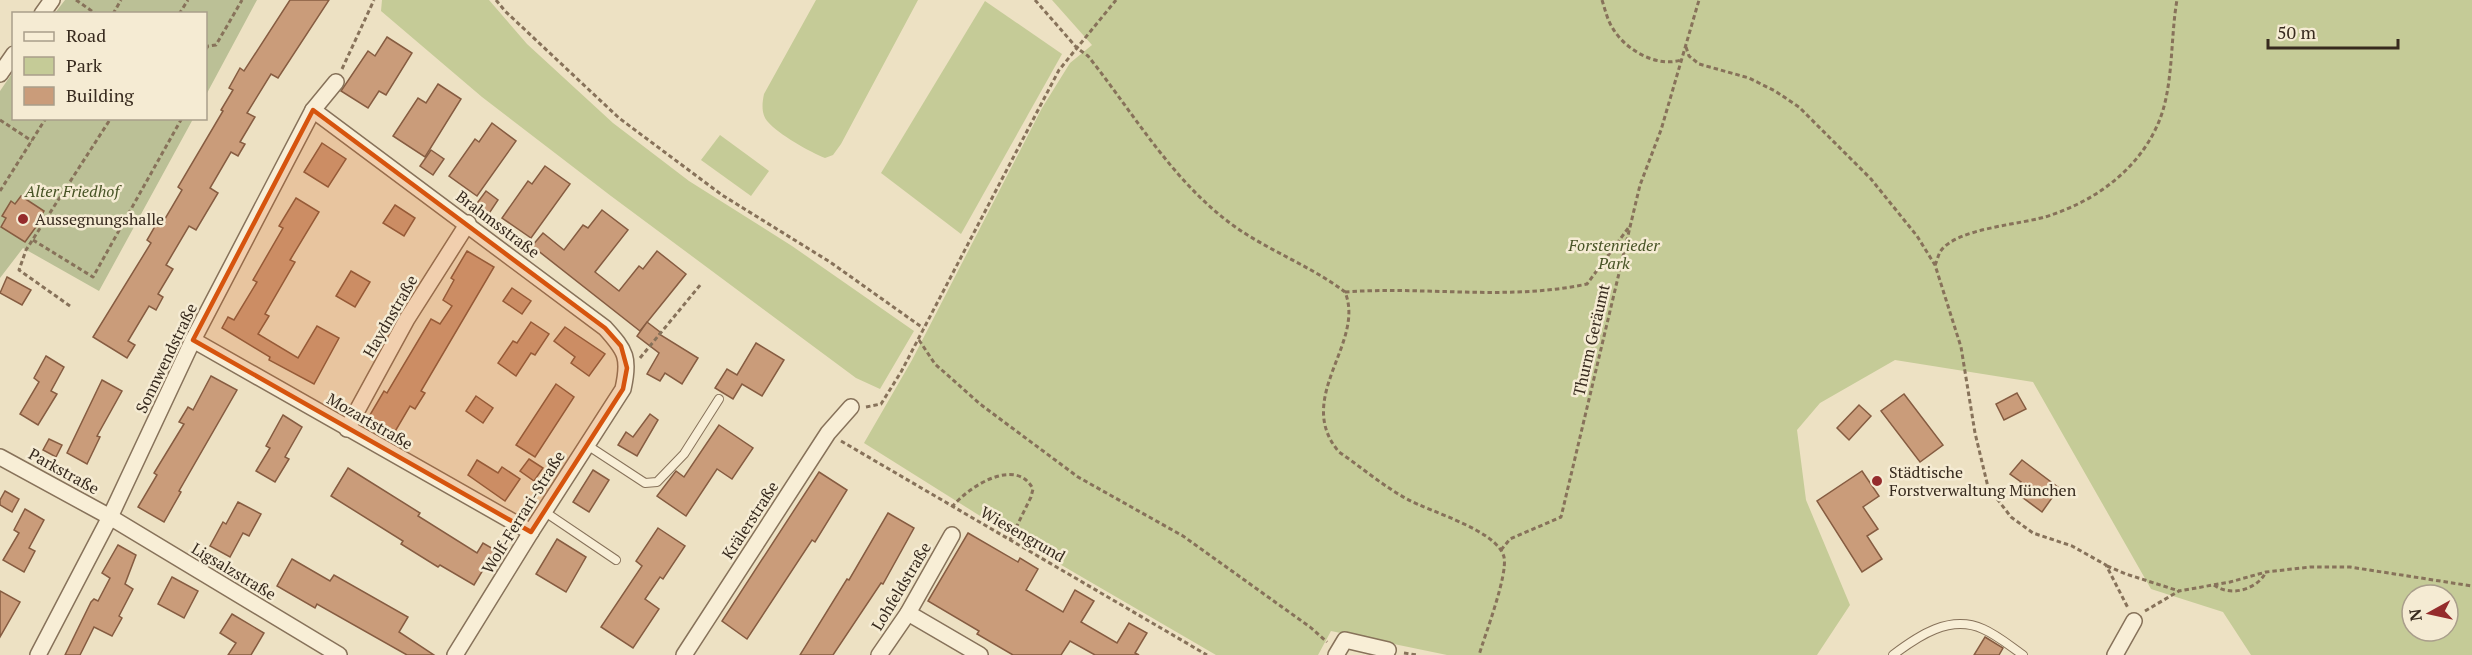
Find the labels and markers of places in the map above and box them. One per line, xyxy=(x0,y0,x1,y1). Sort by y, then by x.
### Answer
place label: Aussegnungshalle xyxy=(35,208,164,230)
marker: Aussegnungshalle xyxy=(16,212,30,226)
place label: Städtische Forstverwaltung München xyxy=(1889,461,2077,501)
marker: Städtische Forstverwaltung München xyxy=(1870,474,1884,488)

